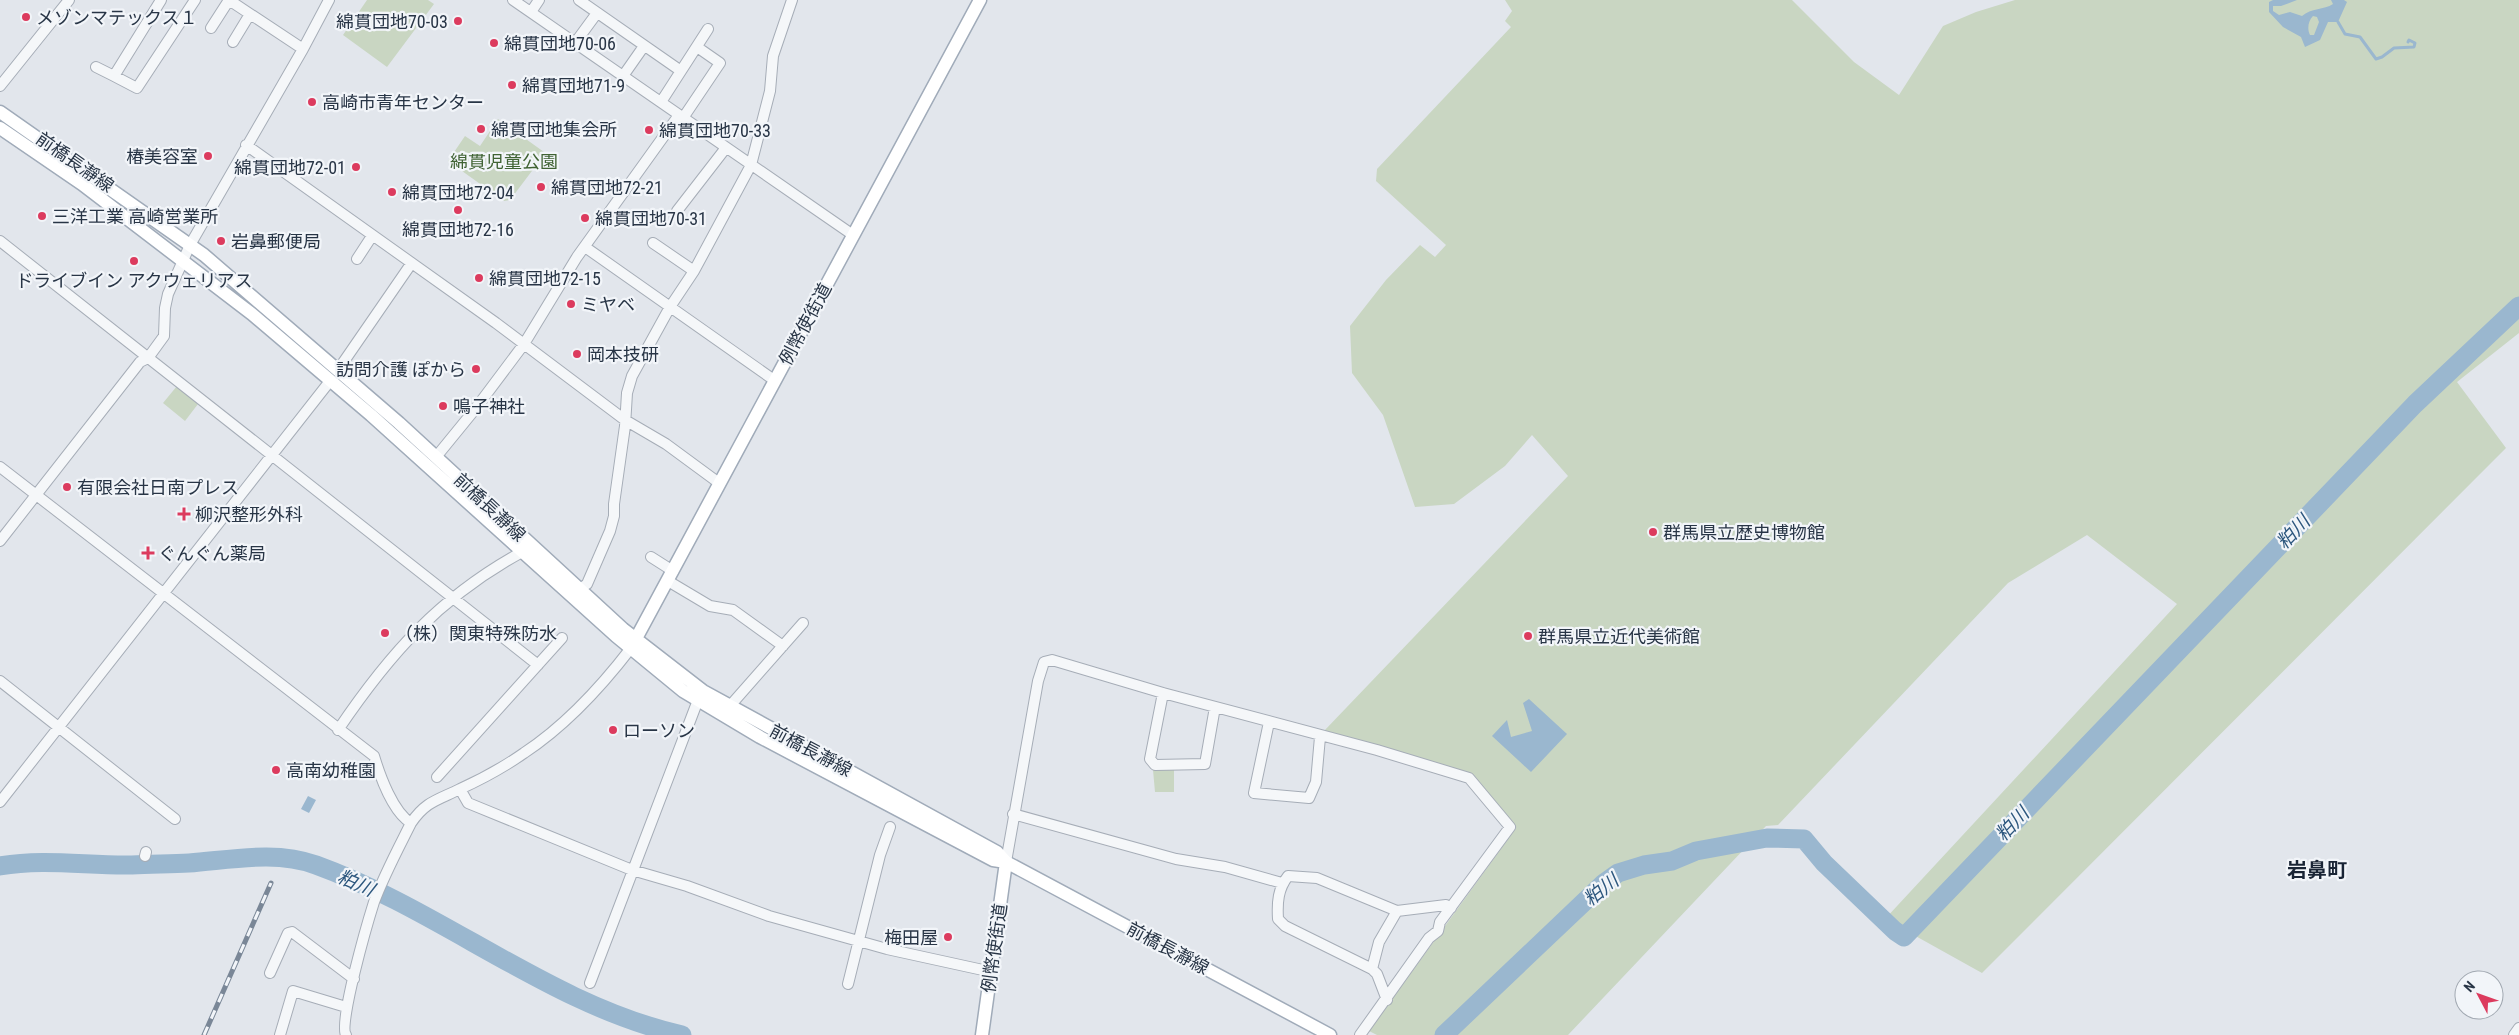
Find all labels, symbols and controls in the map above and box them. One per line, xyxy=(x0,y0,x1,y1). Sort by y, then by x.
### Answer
place label: メゾンマテックス１ xyxy=(36,7,197,28)
marker: メゾンマテックス１ xyxy=(20,11,32,23)
place label: 綿貫団地70-03 xyxy=(336,11,448,32)
marker: 綿貫団地70-03 xyxy=(452,15,464,27)
place label: 綿貫団地70-06 xyxy=(504,33,616,54)
marker: 綿貫団地70-06 xyxy=(488,37,500,49)
place label: 綿貫団地71-9 xyxy=(522,75,625,96)
marker: 綿貫団地71-9 xyxy=(506,79,518,91)
place label: 高崎市青年センター xyxy=(322,92,484,113)
marker: 高崎市青年センター xyxy=(306,96,318,108)
place label: 綿貫団地集会所 xyxy=(491,119,617,140)
place label: 綿貫団地70-33 xyxy=(659,120,771,141)
marker: 綿貫団地集会所 xyxy=(475,123,487,135)
marker: 綿貫団地70-33 xyxy=(643,124,655,136)
street label: 前橋長瀞線 xyxy=(32,128,118,196)
place label: 椿美容室 xyxy=(126,146,198,167)
marker: 椿美容室 xyxy=(202,150,214,162)
park label: 綿貫児童公園 xyxy=(450,151,558,172)
place label: 綿貫団地72-01 xyxy=(234,157,346,178)
marker: 綿貫団地72-01 xyxy=(350,161,362,173)
place label: 綿貫団地72-21 xyxy=(551,177,663,198)
marker: 綿貫団地72-21 xyxy=(535,181,547,193)
place label: 綿貫団地72-04 xyxy=(402,182,514,203)
marker: 綿貫団地72-04 xyxy=(386,186,398,198)
marker: 綿貫団地72-16 xyxy=(452,204,464,216)
place label: 三洋工業 高崎営業所 xyxy=(52,206,218,227)
place label: 綿貫団地70-31 xyxy=(595,208,707,229)
marker: 三洋工業 高崎営業所 xyxy=(36,210,48,222)
marker: 綿貫団地70-31 xyxy=(579,212,591,224)
place label: 綿貫団地72-16 xyxy=(402,219,514,240)
place label: 岩鼻郵便局 xyxy=(231,231,321,252)
marker: 岩鼻郵便局 xyxy=(215,235,227,247)
marker: ドライブイン アクウェリアス xyxy=(128,255,140,267)
place label: 綿貫団地72-15 xyxy=(489,268,601,289)
place label: ドライブイン アクウェリアス xyxy=(15,270,253,291)
marker: 綿貫団地72-15 xyxy=(473,272,485,284)
street label: 例幣使街道 xyxy=(775,279,835,369)
place label: ミヤベ xyxy=(581,294,635,315)
marker: ミヤベ xyxy=(565,298,577,310)
place label: 岡本技研 xyxy=(587,344,659,365)
marker: 岡本技研 xyxy=(571,348,583,360)
place label: 訪問介護 ぽから xyxy=(336,359,466,380)
marker: 訪問介護 ぽから xyxy=(470,363,482,375)
place label: 鳴子神社 xyxy=(453,396,525,417)
marker: 鳴子神社 xyxy=(437,400,449,412)
street label: 前橋長瀞線 xyxy=(450,469,530,545)
place label: 有限会社日南プレス xyxy=(77,477,239,498)
marker: 有限会社日南プレス xyxy=(61,481,73,493)
place label: 柳沢整形外科 xyxy=(195,504,303,525)
marker: 柳沢整形外科 xyxy=(177,507,191,521)
water label: 粕川 xyxy=(2272,509,2316,554)
place label: 群馬県立歴史博物館 xyxy=(1663,522,1825,543)
marker: 群馬県立歴史博物館 xyxy=(1647,526,1659,538)
place label: ぐんぐん薬局 xyxy=(158,543,266,564)
marker: ぐんぐん薬局 xyxy=(142,547,154,559)
place label: （株）関東特殊防水 xyxy=(395,623,557,644)
place label: 群馬県立近代美術館 xyxy=(1538,626,1700,647)
marker: （株）関東特殊防水 xyxy=(379,627,391,639)
marker: 群馬県立近代美術館 xyxy=(1522,630,1534,642)
place label: ローソン xyxy=(623,720,695,741)
street label: 前橋長瀞線 xyxy=(766,720,856,780)
marker: ローソン xyxy=(607,724,619,736)
place label: 高南幼稚園 xyxy=(286,760,376,781)
marker: 高南幼稚園 xyxy=(270,764,282,776)
water label: 粕川 xyxy=(1991,801,2035,846)
district label: 岩鼻町 xyxy=(2287,858,2347,882)
water label: 粕川 xyxy=(334,865,380,902)
water label: 粕川 xyxy=(1579,868,1625,911)
street label: 例幣使街道 xyxy=(977,902,1011,994)
street label: 前橋長瀞線 xyxy=(1123,918,1213,978)
place label: 梅田屋 xyxy=(884,927,938,948)
marker: 梅田屋 xyxy=(942,931,954,943)
north arrow xyxy=(2454,970,2504,1020)
text: N xyxy=(2460,978,2478,995)

